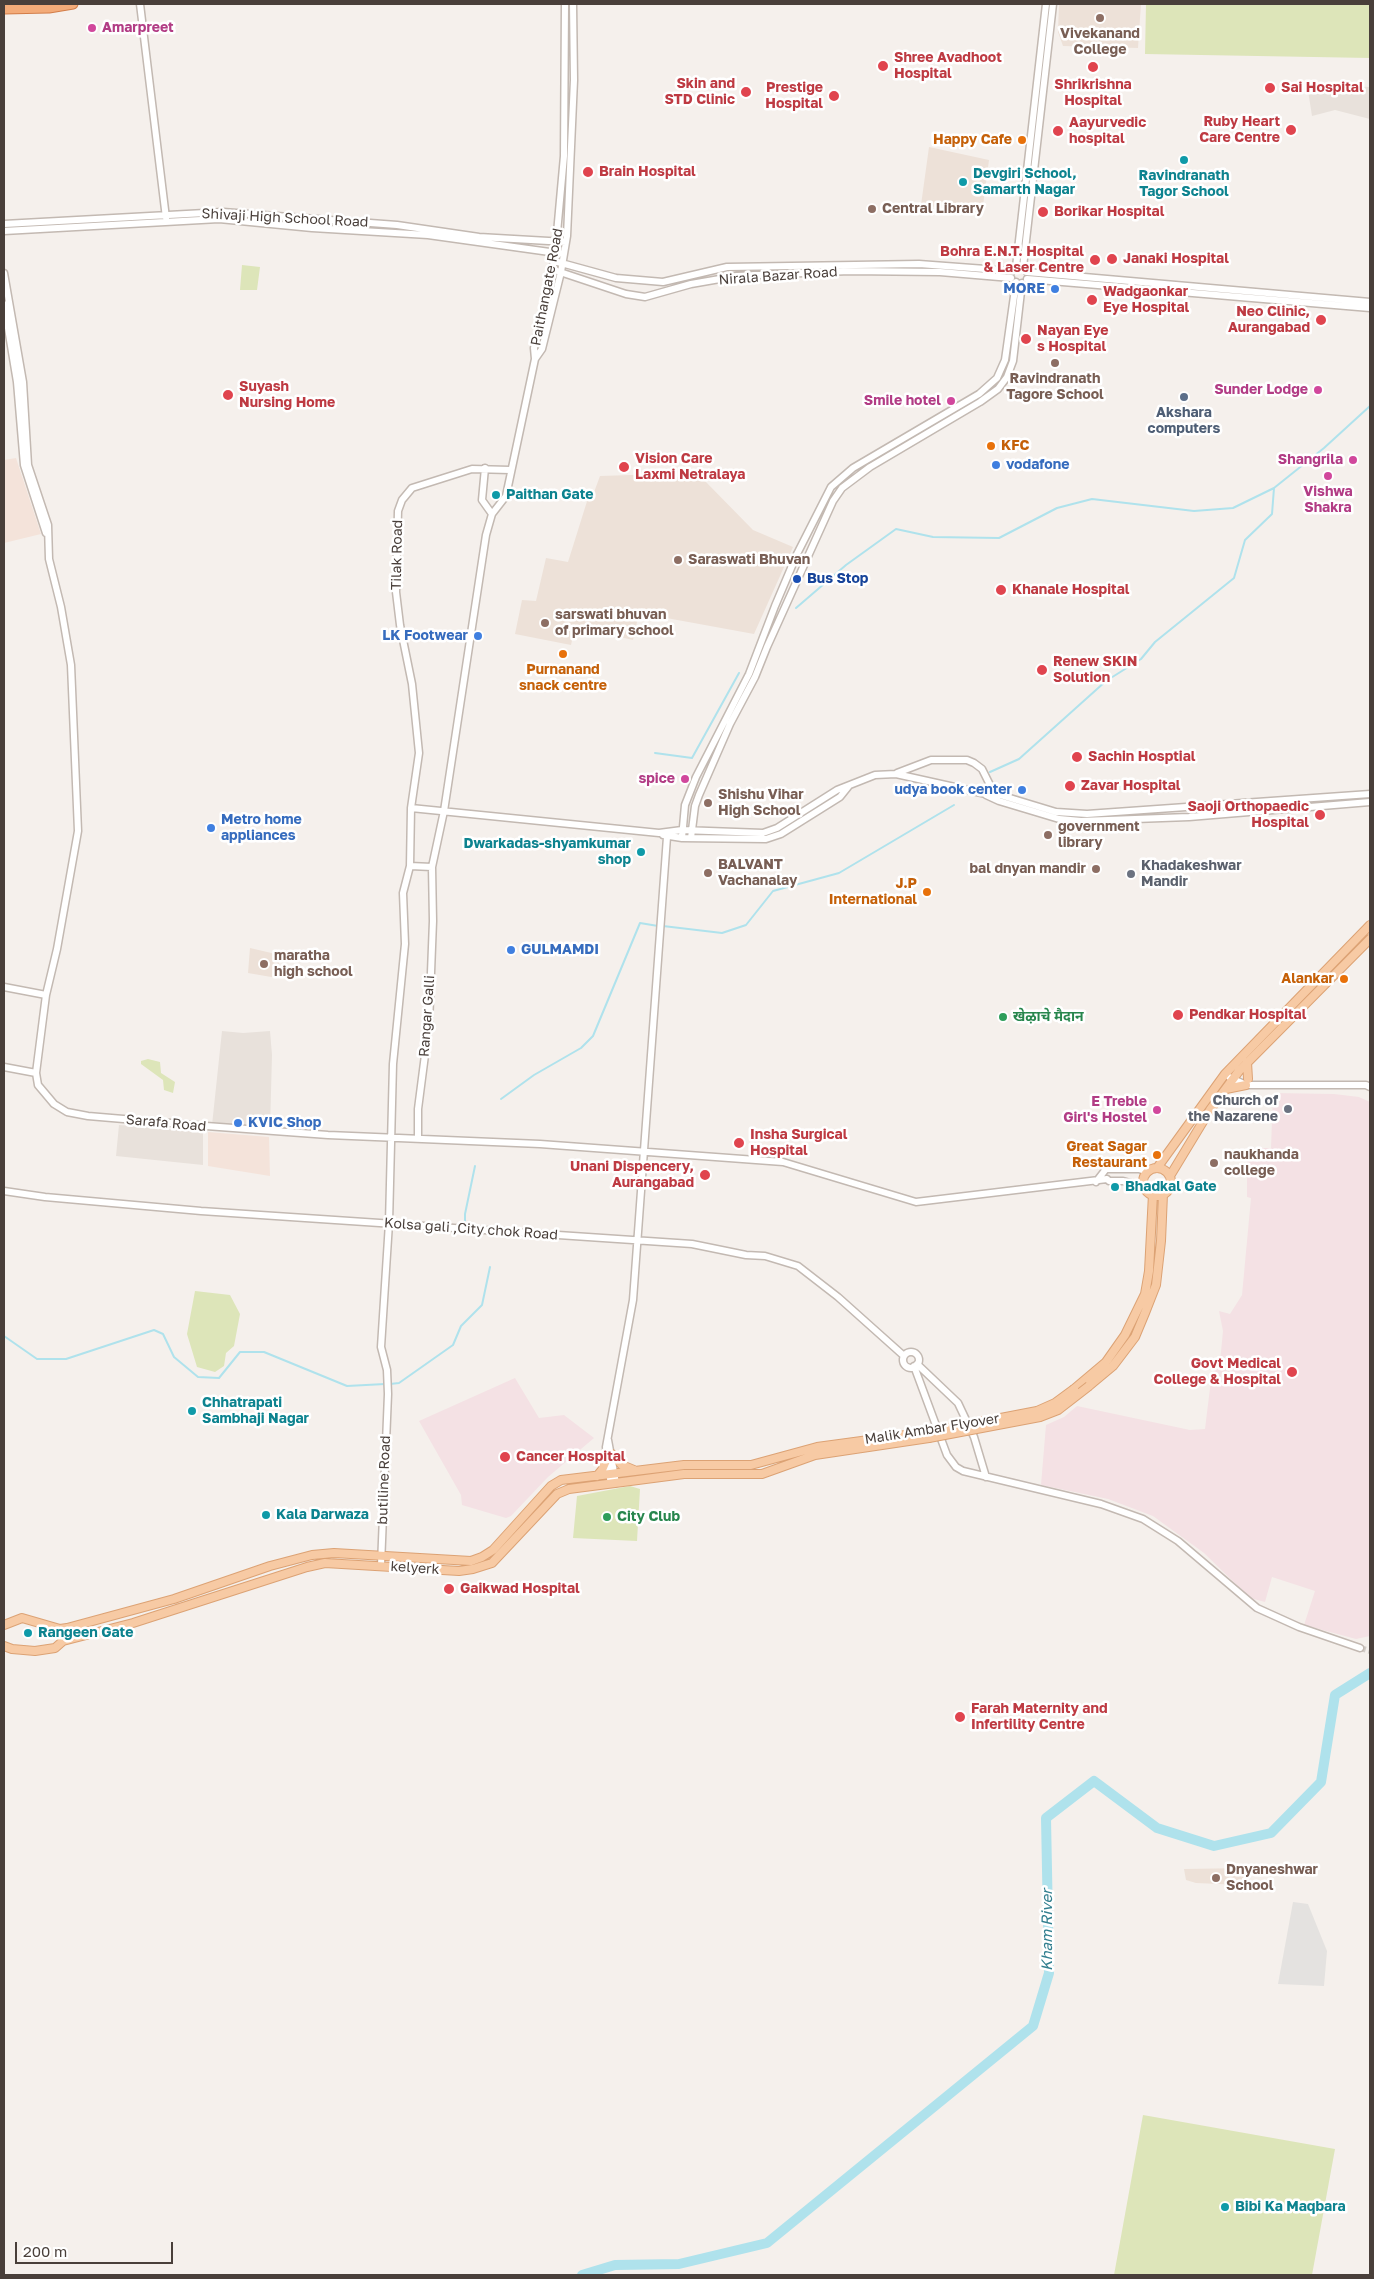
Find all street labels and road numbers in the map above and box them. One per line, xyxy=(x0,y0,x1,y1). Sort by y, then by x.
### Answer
street label: Shivaji High School Road xyxy=(201,205,369,231)
street label: Paithangate Road xyxy=(527,227,567,347)
street label: Nirala Bazar Road xyxy=(718,263,838,289)
street label: Tilak Road xyxy=(388,520,406,590)
street label: Rangar Galli xyxy=(416,975,438,1057)
street label: Sarafa Road xyxy=(125,1111,207,1135)
street label: Kolsa gali ,City chok Road xyxy=(384,1215,558,1243)
street label: Malik Ambar Flyover xyxy=(863,1410,1001,1448)
street label: butiline Road xyxy=(374,1435,394,1525)
street label: kelyerk xyxy=(390,1558,440,1578)

